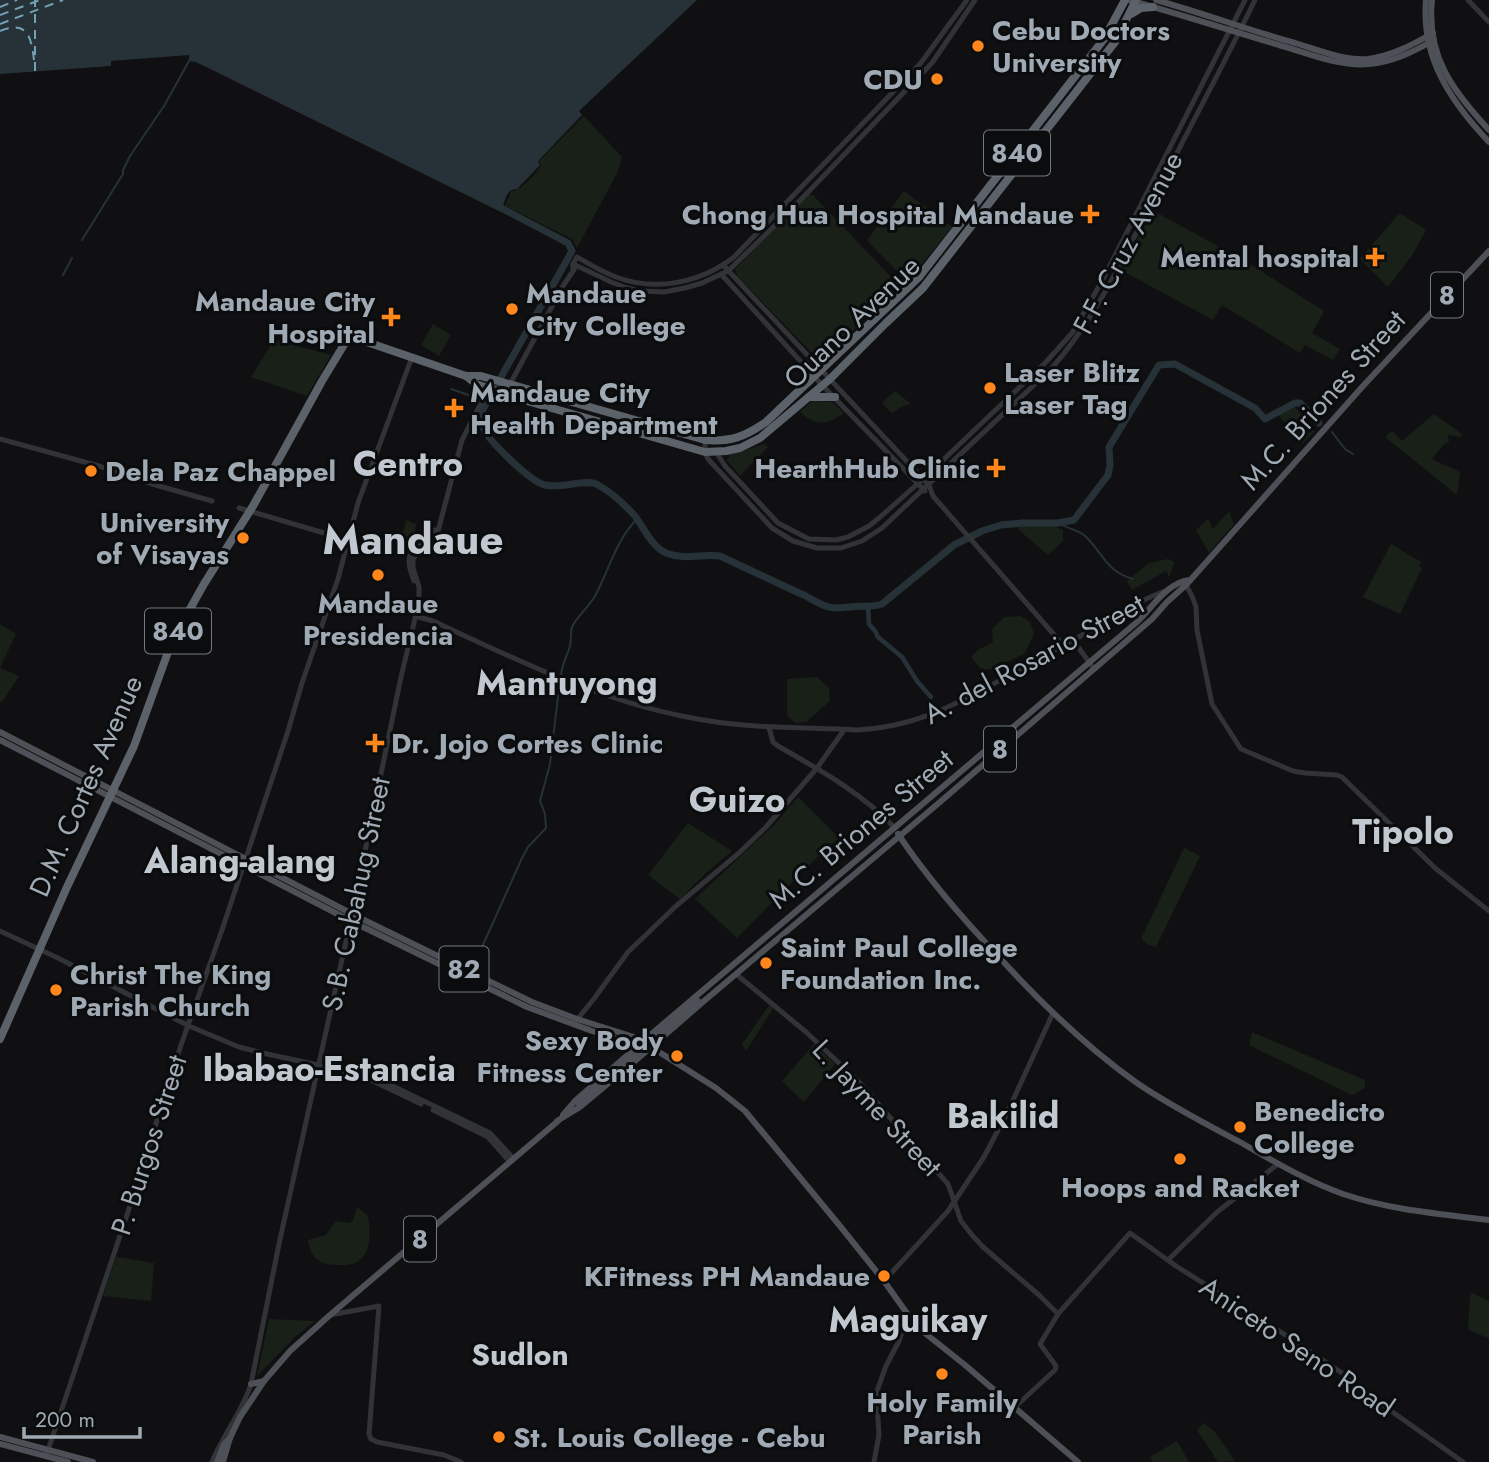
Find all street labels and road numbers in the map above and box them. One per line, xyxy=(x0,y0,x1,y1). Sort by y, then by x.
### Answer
road number: 840 xyxy=(984,130,1050,176)
street label: F.F. Cruz Avenue xyxy=(1063,145,1193,341)
street label: Ouano Avenue xyxy=(774,246,930,398)
road number: 8 xyxy=(1431,272,1463,318)
street label: M.C. Briones Street xyxy=(1231,301,1415,499)
street label: A. del Rosario Street xyxy=(916,583,1152,734)
road number: 840 xyxy=(145,608,211,653)
street label: D.M. Cortes Avenue xyxy=(19,669,153,903)
road number: 8 xyxy=(984,726,1016,772)
street label: M.C. Briones Street xyxy=(760,739,963,919)
street label: S.B. Cabahug Street xyxy=(311,773,401,1015)
road number: 82 xyxy=(440,946,489,992)
street label: L. Jayme Street xyxy=(803,1030,952,1186)
street label: P. Burgos Street xyxy=(101,1049,198,1240)
road number: 8 xyxy=(404,1216,436,1262)
street label: Aniceto Seno Road xyxy=(1191,1266,1403,1428)

